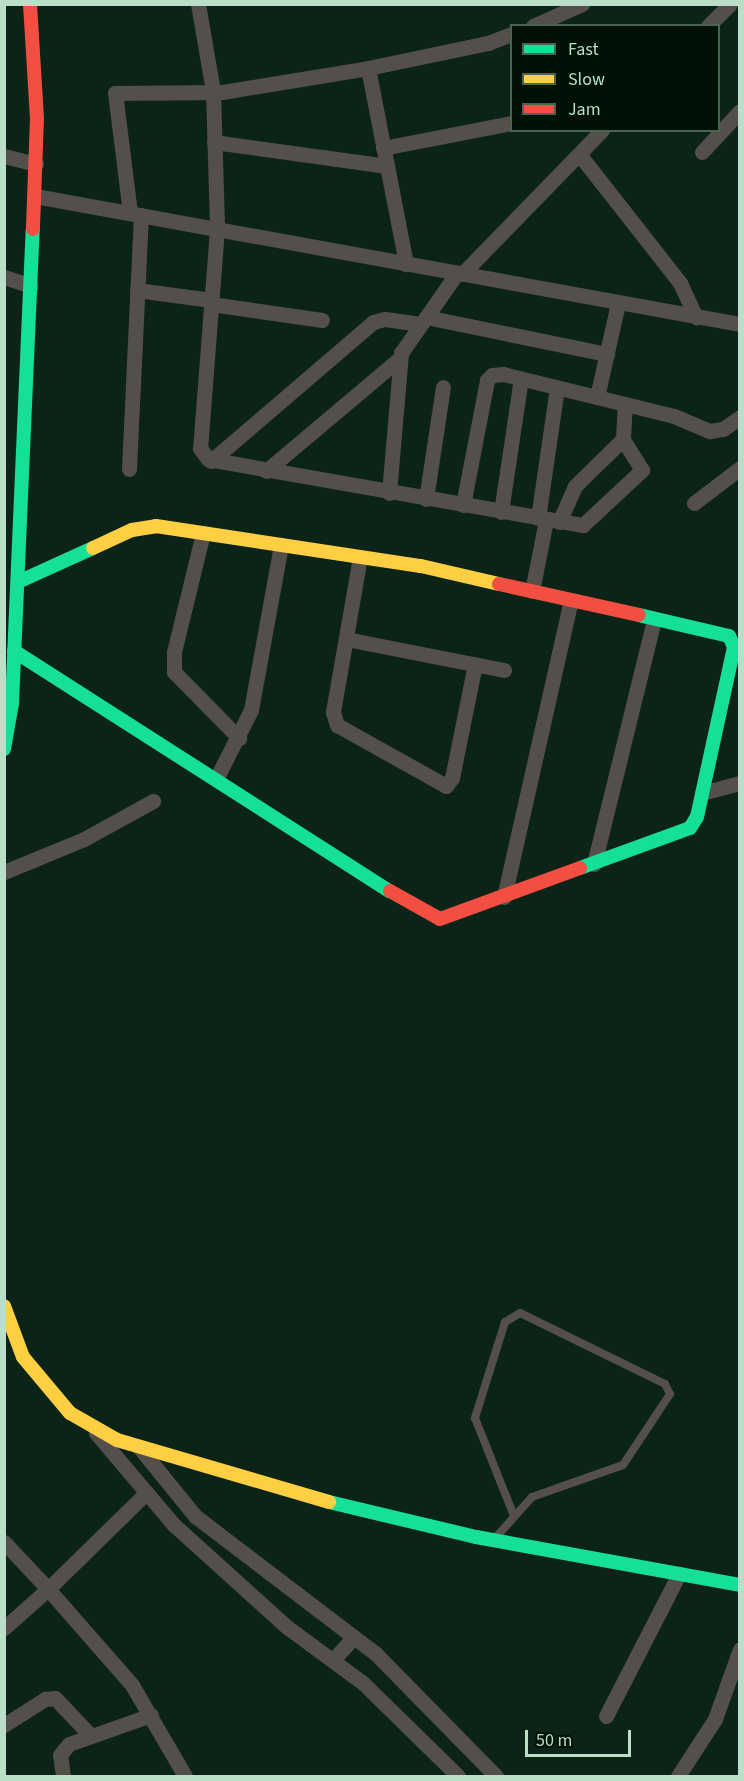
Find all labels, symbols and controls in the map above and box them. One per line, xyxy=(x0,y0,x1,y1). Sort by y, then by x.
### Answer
legend xyxy=(510,24,720,132)
text: Fast xyxy=(568,37,599,62)
text: Slow xyxy=(568,67,605,92)
text: Jam xyxy=(568,97,601,122)
scale bar xyxy=(528,1718,634,1756)
text: 50 m xyxy=(536,1728,572,1753)

